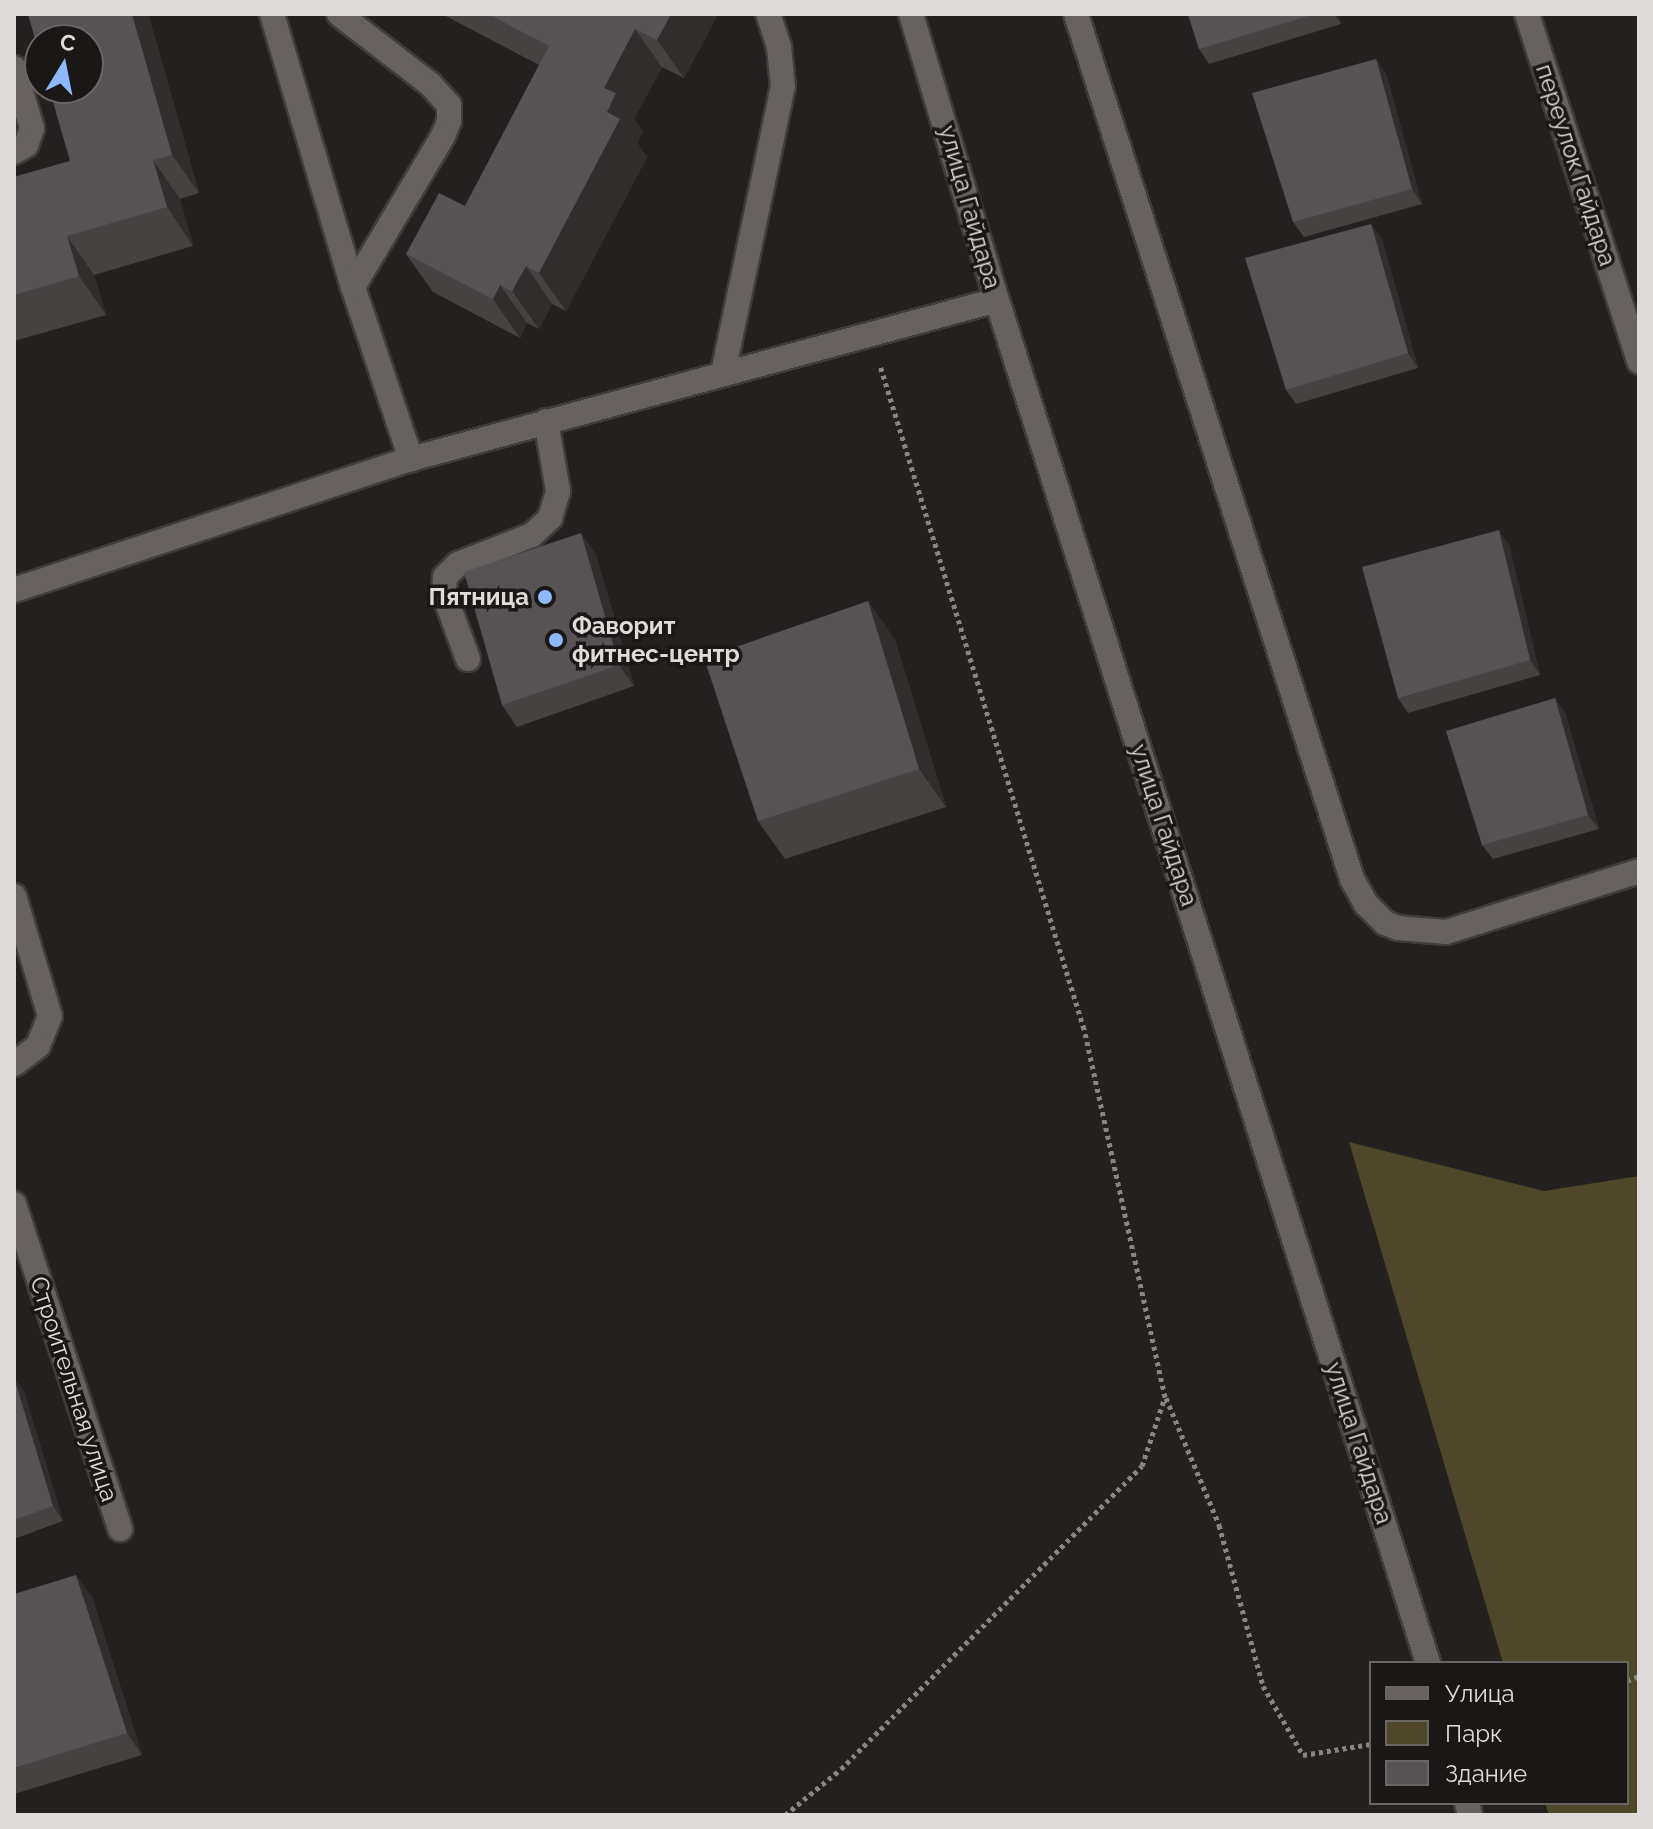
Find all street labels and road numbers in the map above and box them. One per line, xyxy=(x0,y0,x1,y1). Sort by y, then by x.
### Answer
street label: переулок Гайдара xyxy=(1530,60,1622,270)
street label: улица Гайдара xyxy=(933,122,1007,292)
street label: улица Гайдара xyxy=(1124,740,1204,910)
street label: Строительная улица xyxy=(24,1272,124,1506)
street label: улица Гайдара xyxy=(1319,1358,1399,1528)

